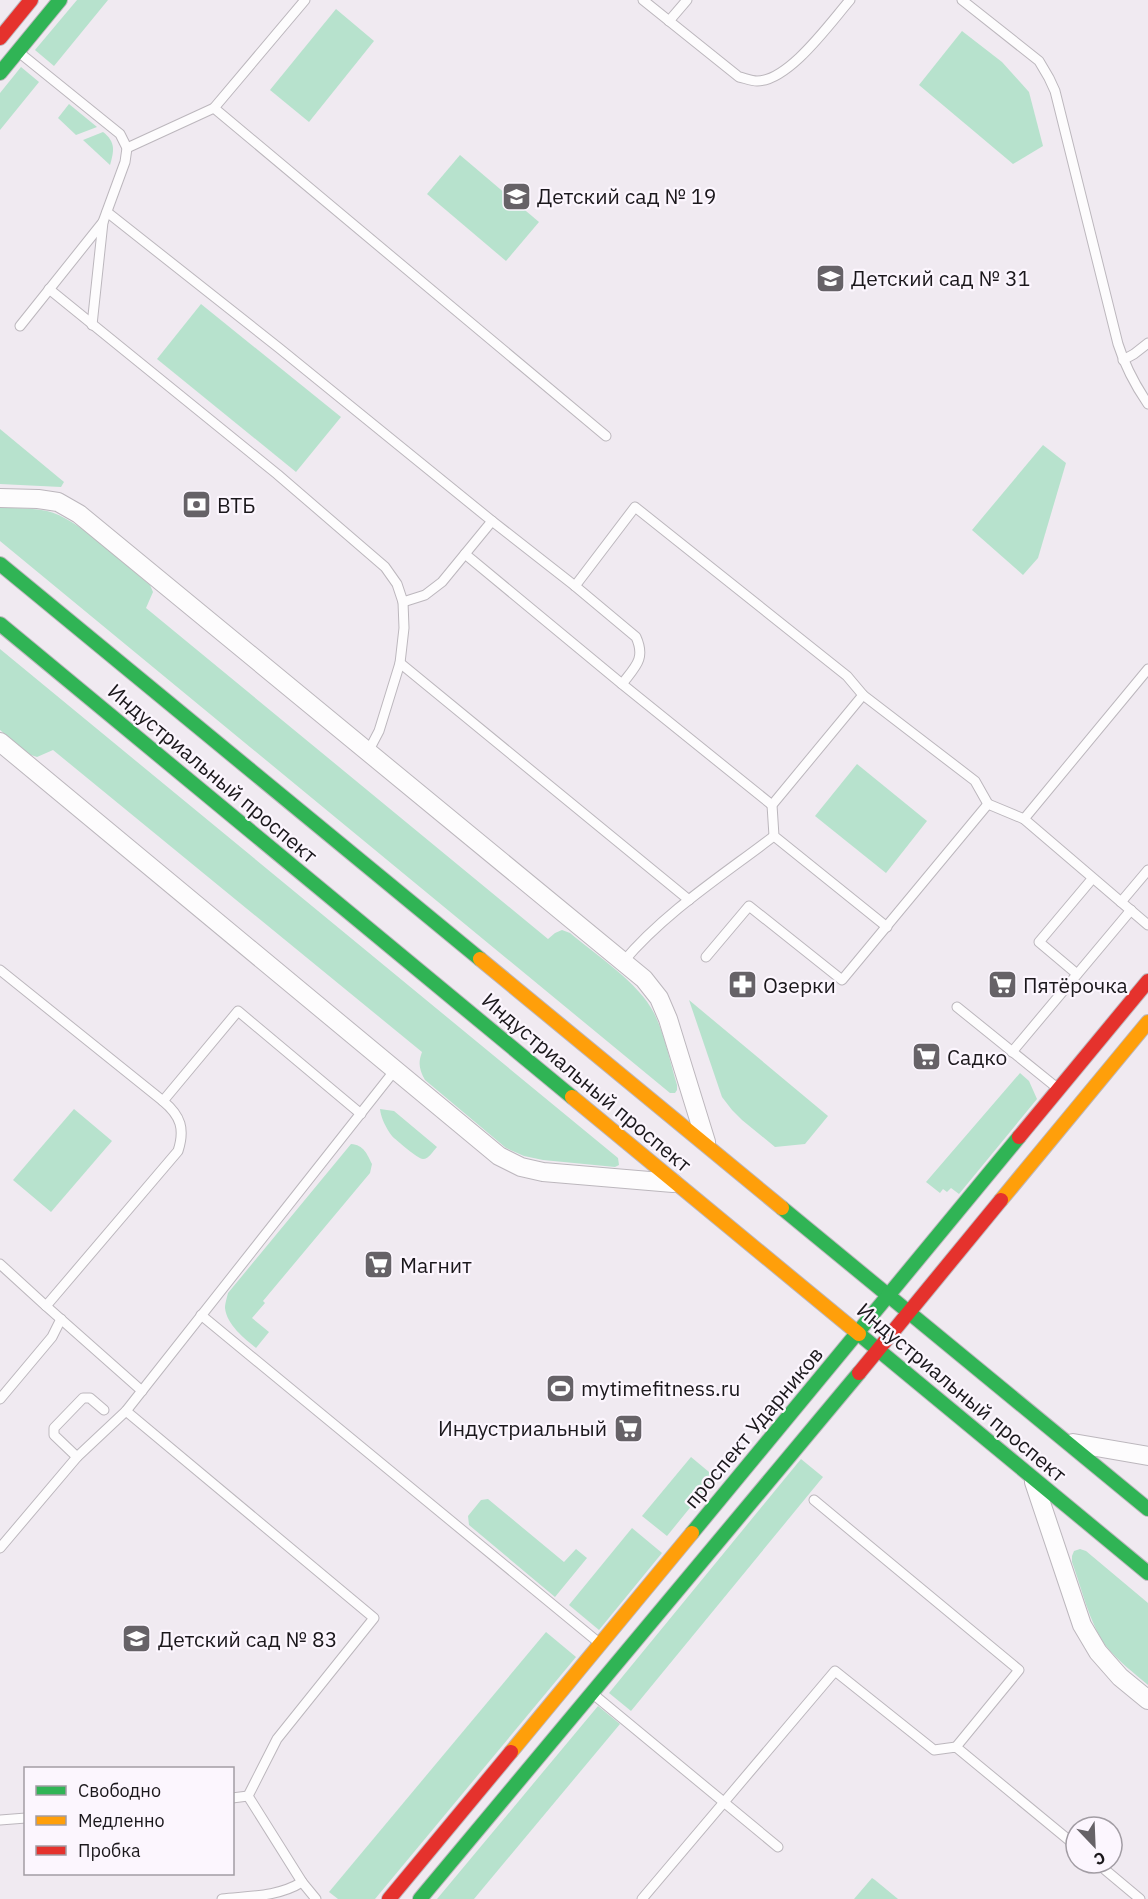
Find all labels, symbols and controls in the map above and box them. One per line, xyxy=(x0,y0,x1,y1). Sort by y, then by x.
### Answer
school or university icon: Детский сад № 19 xyxy=(500,180,532,212)
place label: Детский сад № 19 xyxy=(537,182,716,210)
school or university icon: Детский сад № 31 xyxy=(814,262,846,294)
place label: Детский сад № 31 xyxy=(851,264,1030,292)
bank icon: ВТБ xyxy=(180,489,212,521)
place label: ВТБ xyxy=(217,491,256,519)
street label: Индустриальный проспект xyxy=(102,677,324,869)
pharmacy icon: Озерки xyxy=(726,969,758,1001)
supermarket icon: Пятёрочка xyxy=(986,969,1018,1001)
place label: Озерки xyxy=(763,971,836,999)
place label: Пятёрочка xyxy=(1023,971,1128,999)
street label: Индустриальный проспект xyxy=(476,986,698,1178)
supermarket icon: Садко xyxy=(910,1041,942,1073)
place label: Садко xyxy=(947,1043,1007,1071)
supermarket icon: Магнит xyxy=(363,1249,395,1281)
place label: Магнит xyxy=(400,1251,472,1279)
street label: Индустриальный проспект xyxy=(851,1296,1073,1488)
street label: проспект Ударников xyxy=(677,1340,829,1514)
sports icon: mytimefitness.ru xyxy=(544,1372,576,1404)
place label: mytimefitness.ru xyxy=(581,1374,740,1402)
supermarket icon: Индустриальный xyxy=(612,1412,644,1444)
place label: Индустриальный xyxy=(438,1414,607,1442)
school or university icon: Детский сад № 83 xyxy=(121,1623,153,1655)
place label: Детский сад № 83 xyxy=(158,1625,337,1653)
legend xyxy=(24,1767,234,1875)
text: Свободно xyxy=(78,1779,161,1802)
text: Медленно xyxy=(78,1809,165,1832)
north arrow xyxy=(1064,1815,1124,1875)
text: Пробка xyxy=(78,1839,141,1862)
text: С xyxy=(1091,1848,1109,1870)

